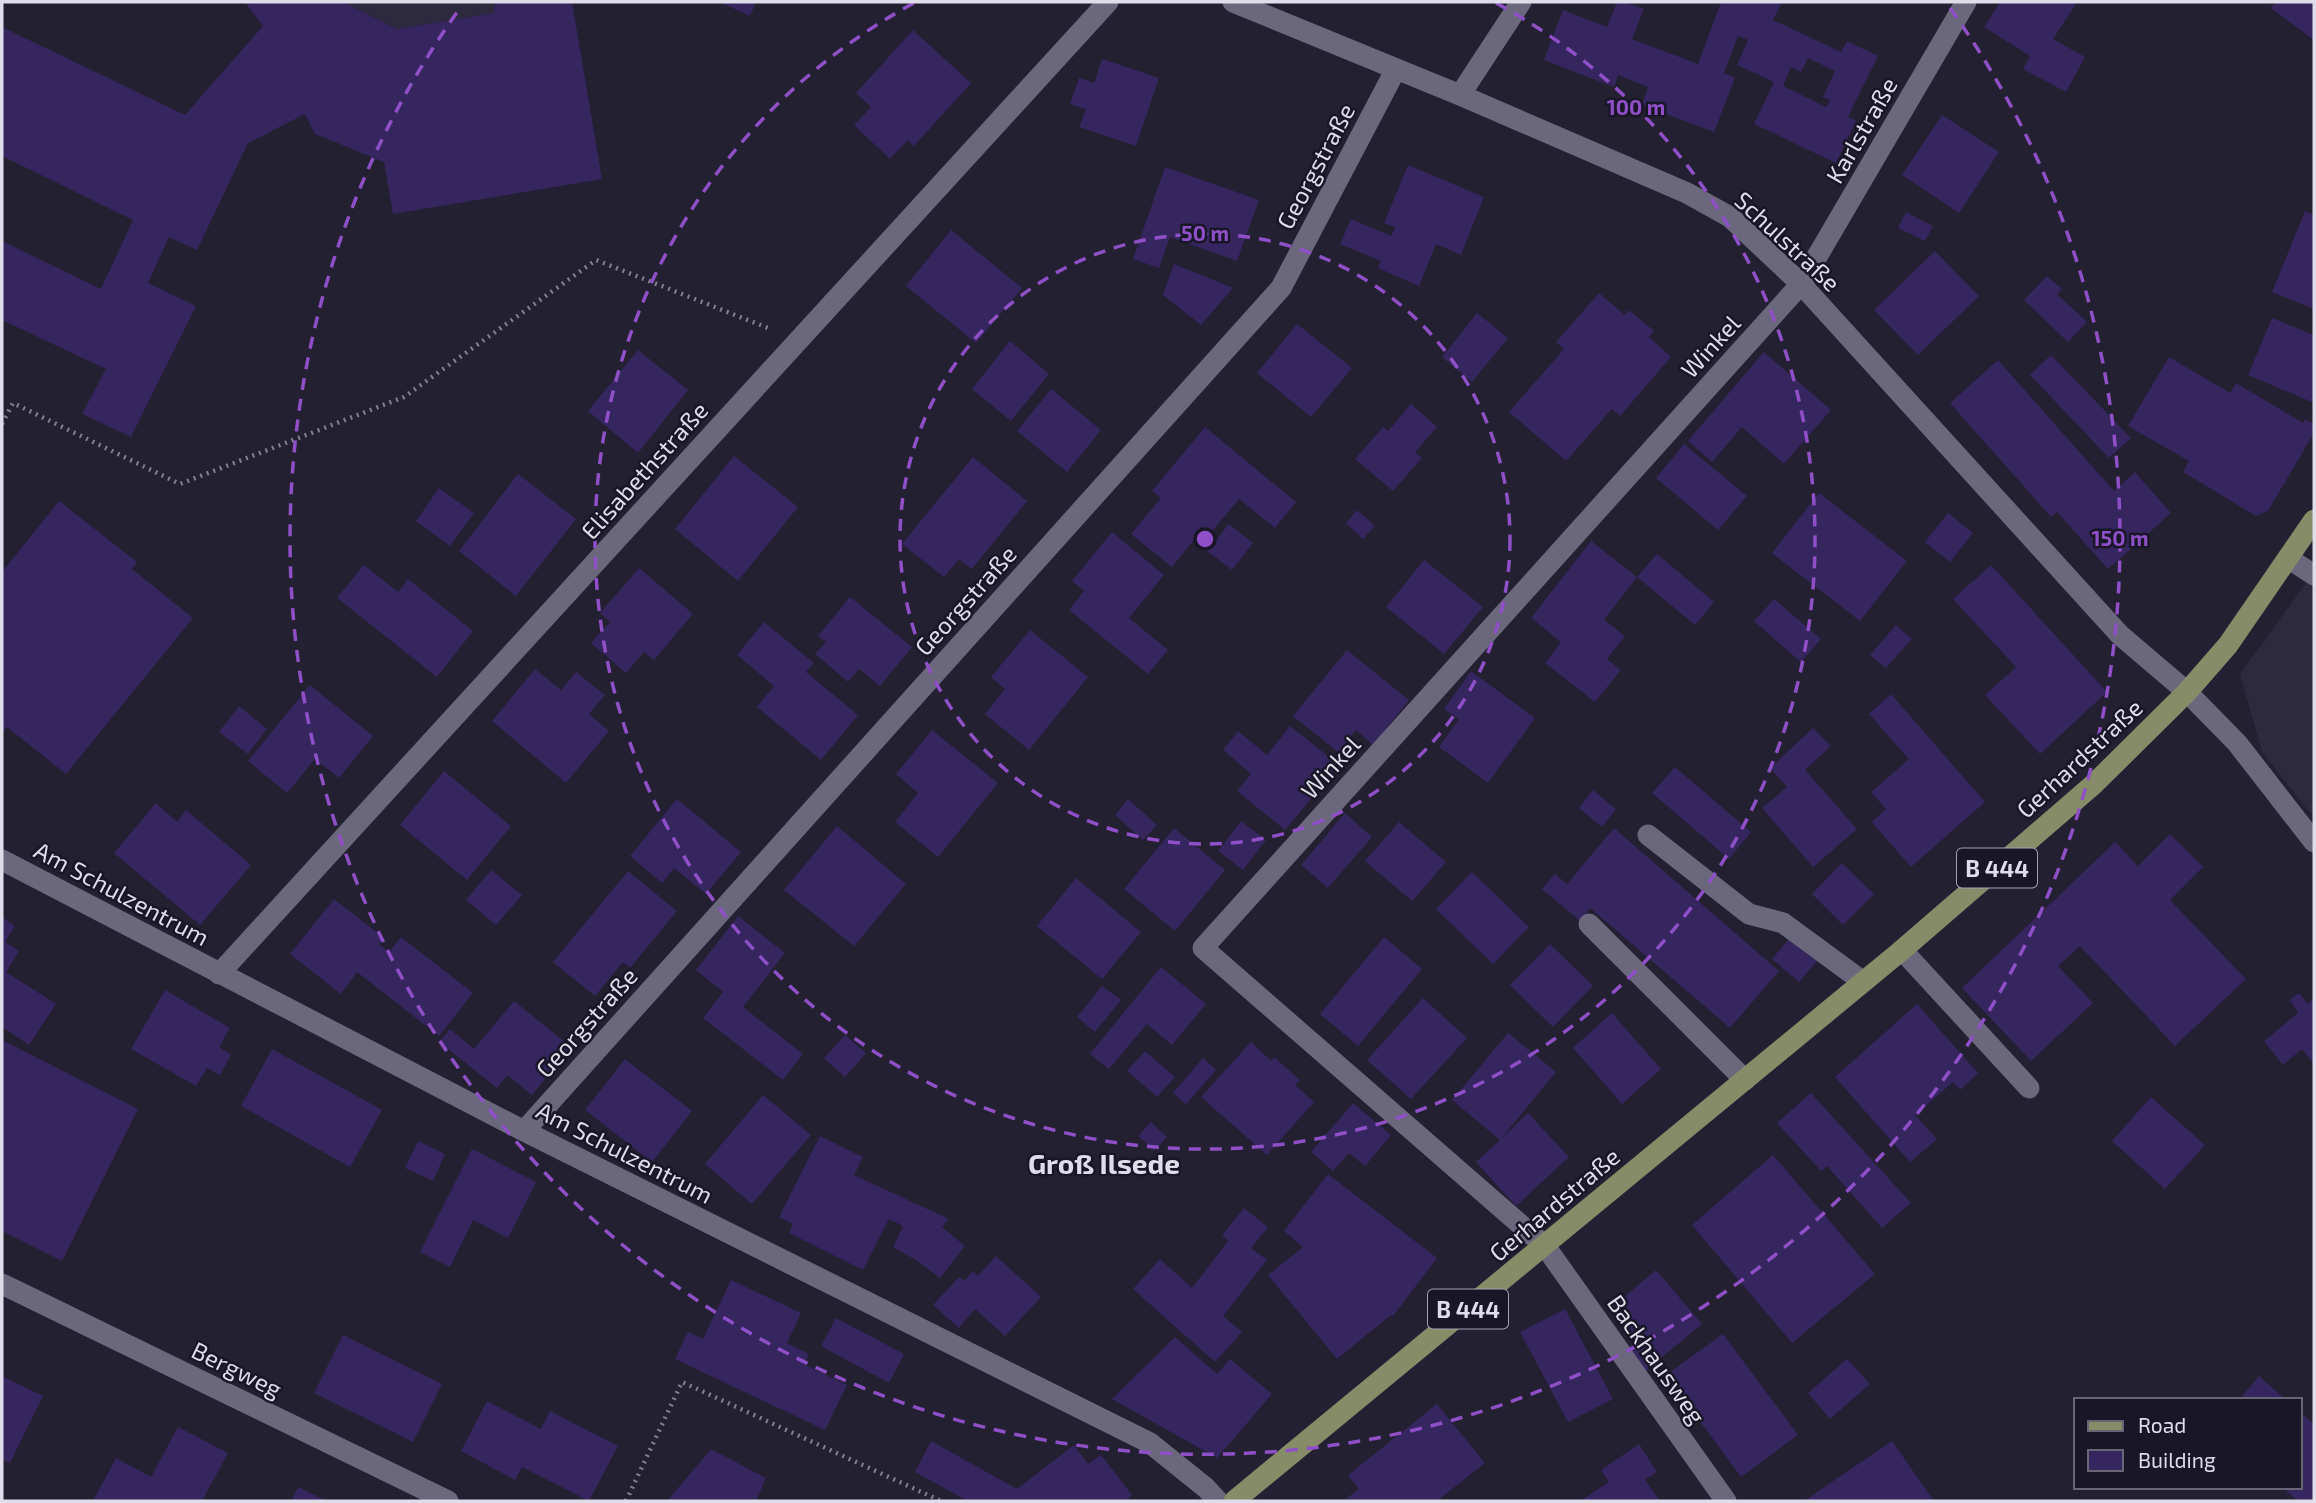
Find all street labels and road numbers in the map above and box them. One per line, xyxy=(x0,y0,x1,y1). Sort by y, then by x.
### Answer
street label: Karlstraße xyxy=(1819,72,1903,188)
street label: Georgstraße xyxy=(1270,98,1360,234)
street label: Schulstraße xyxy=(1729,185,1847,297)
street label: Winkel xyxy=(1674,309,1746,383)
street label: Elisabethstraße xyxy=(575,395,713,545)
street label: Georgstraße xyxy=(908,539,1022,661)
street label: Gerhardstraße xyxy=(2010,692,2148,824)
street label: Winkel xyxy=(1294,730,1366,804)
street label: Am Schulzentrum xyxy=(30,835,214,951)
road number: B 444 xyxy=(1957,848,2037,888)
street label: Georgstraße xyxy=(529,961,643,1083)
street label: Am Schulzentrum xyxy=(532,1095,718,1209)
street label: Gerhardstraße xyxy=(1483,1141,1625,1267)
street label: Backhausweg xyxy=(1602,1289,1712,1429)
road number: B 444 xyxy=(1428,1290,1508,1328)
street label: Bergweg xyxy=(187,1335,287,1403)

